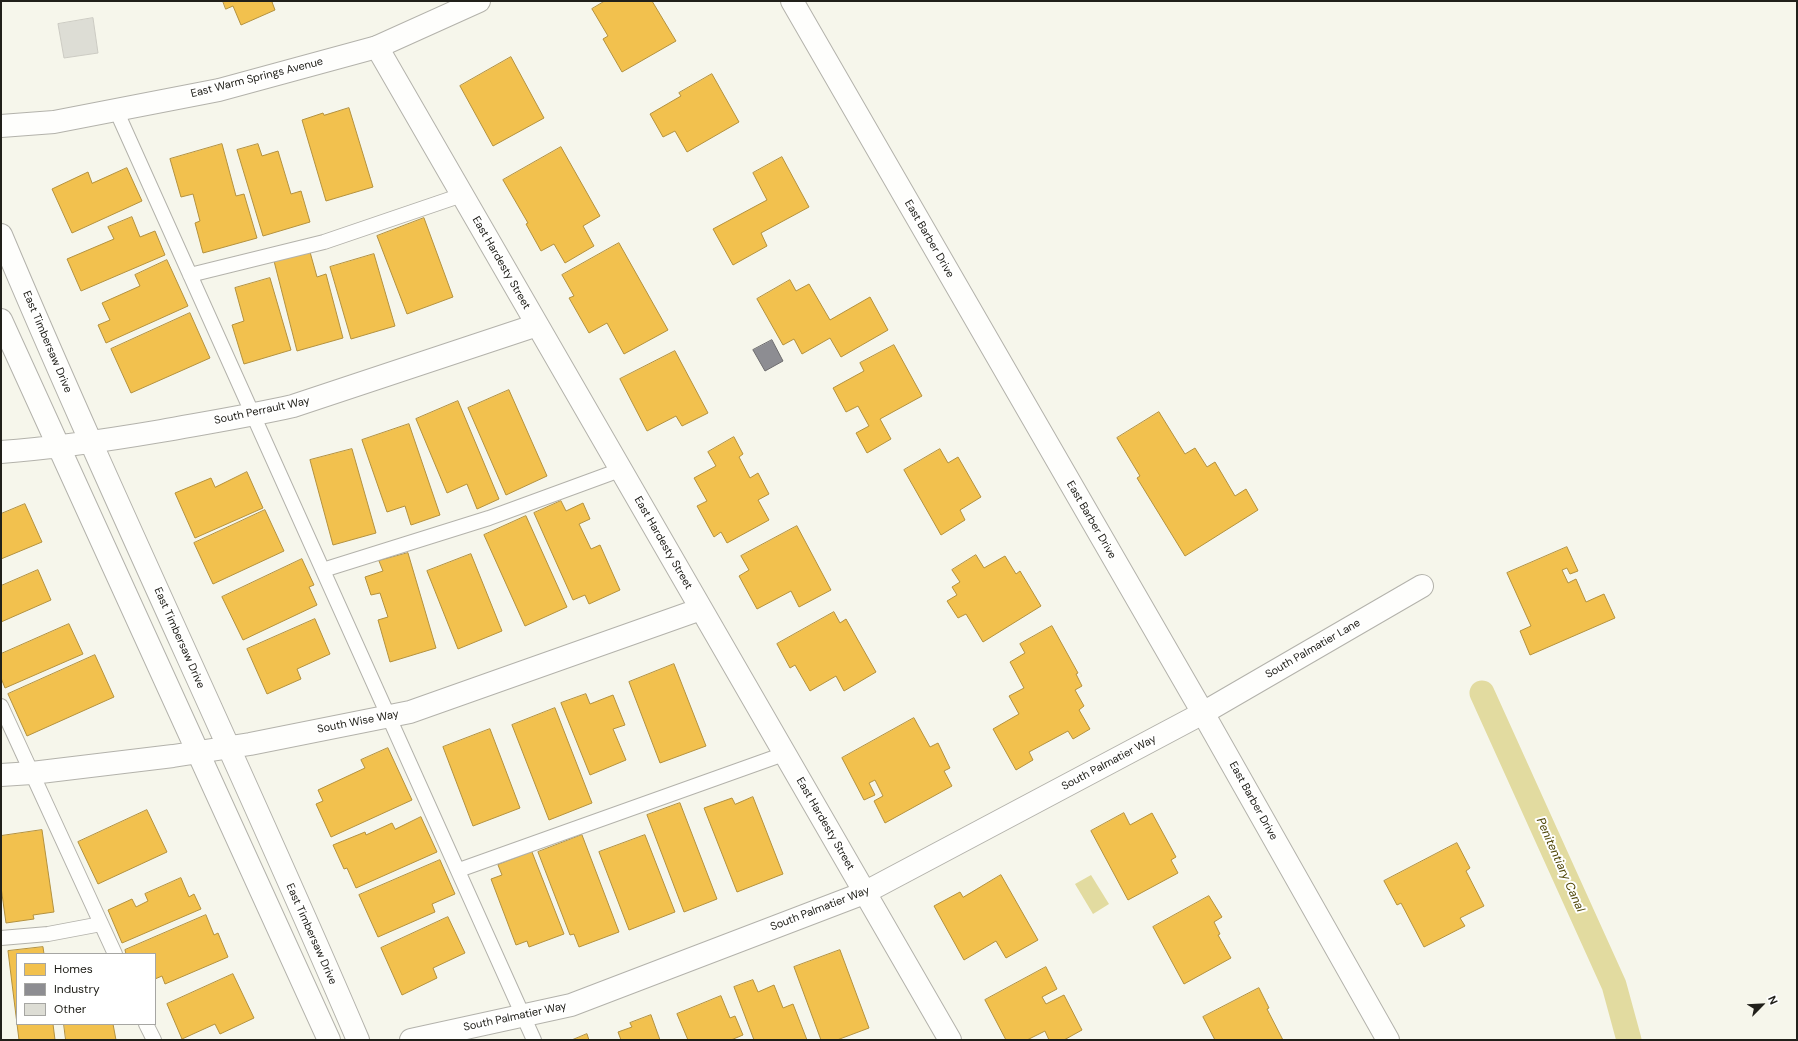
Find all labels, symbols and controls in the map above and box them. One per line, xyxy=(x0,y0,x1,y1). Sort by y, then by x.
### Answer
street label: East Warm Springs Avenue xyxy=(189,55,325,101)
street label: East Barber Drive xyxy=(901,198,957,280)
street label: East Hardesty Street xyxy=(469,214,533,312)
street label: East Timbersaw Drive xyxy=(20,289,74,395)
street label: South Perrault Way xyxy=(213,394,311,428)
street label: East Barber Drive xyxy=(1063,479,1119,561)
street label: East Hardesty Street xyxy=(631,494,695,592)
street label: East Timbersaw Drive xyxy=(151,585,207,691)
street label: South Palmatier Lane xyxy=(1263,616,1363,682)
street label: South Wise Way xyxy=(316,708,400,736)
street label: South Palmatier Way xyxy=(1059,732,1159,794)
street label: East Barber Drive xyxy=(1226,759,1280,843)
street label: East Hardesty Street xyxy=(793,775,857,873)
water label: Penitentiary Canal xyxy=(1533,816,1587,914)
street label: East Timbersaw Drive xyxy=(283,881,339,987)
street label: South Palmatier Way xyxy=(769,884,871,934)
legend xyxy=(16,953,156,1025)
text: Homes xyxy=(54,961,93,977)
text: Industry xyxy=(54,981,100,997)
north arrow xyxy=(1742,985,1782,1025)
text: N xyxy=(1765,994,1781,1007)
street label: South Palmatier Way xyxy=(462,1000,568,1034)
text: Other xyxy=(54,1001,86,1017)

